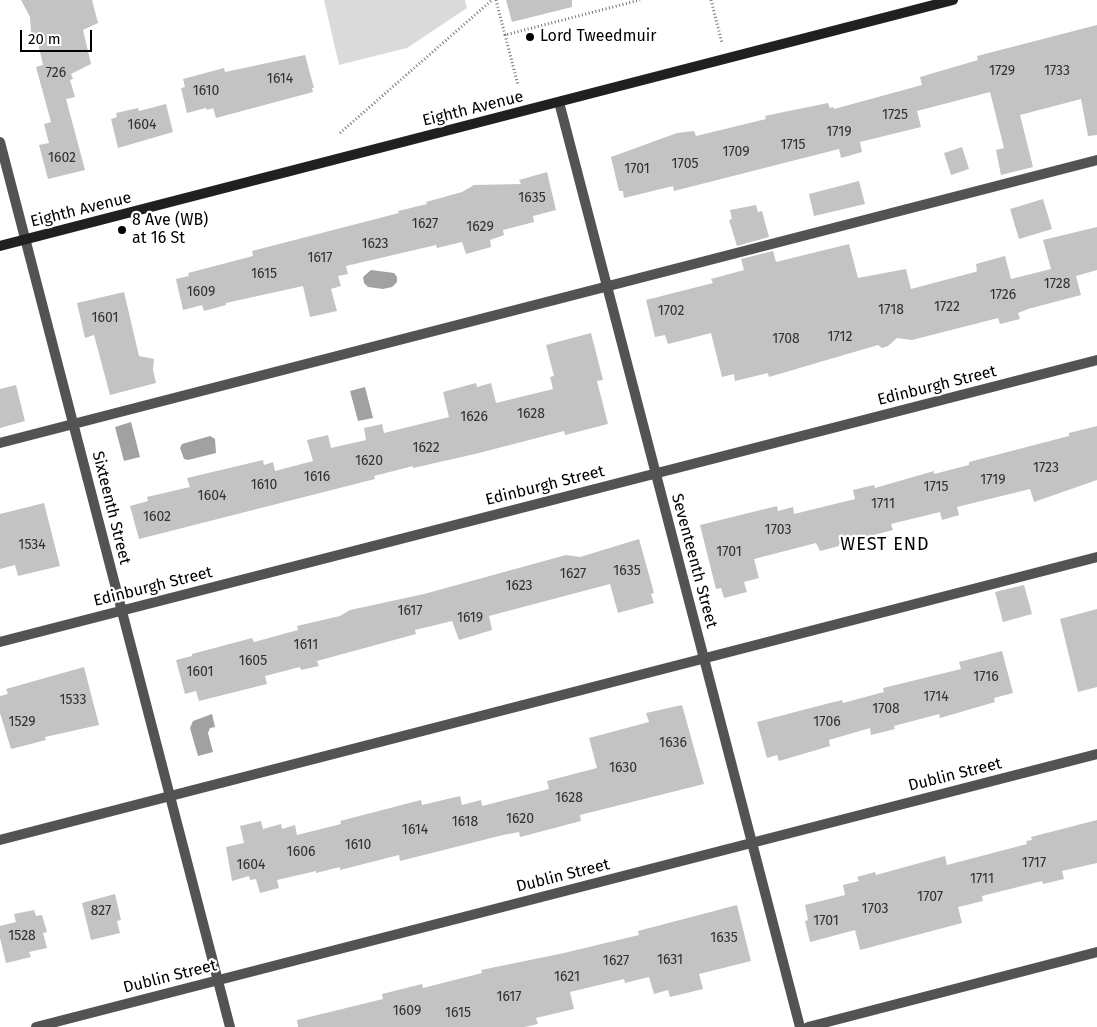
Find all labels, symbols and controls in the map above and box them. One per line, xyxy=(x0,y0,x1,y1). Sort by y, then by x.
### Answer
scale bar xyxy=(22,20,95,52)
place label: Lord Tweedmuir xyxy=(540,27,656,47)
text: 20 m xyxy=(28,30,61,48)
marker: Lord Tweedmuir xyxy=(524,31,536,43)
house number: 1729 xyxy=(989,63,1015,79)
house number: 1733 xyxy=(1044,63,1070,79)
house number: 726 xyxy=(46,65,66,81)
house number: 1614 xyxy=(267,71,293,87)
house number: 1610 xyxy=(193,83,219,99)
street label: Eighth Avenue xyxy=(421,87,525,131)
house number: 1725 xyxy=(882,107,908,123)
house number: 1604 xyxy=(128,117,156,133)
house number: 1719 xyxy=(826,124,852,140)
house number: 1715 xyxy=(780,137,806,153)
house number: 1709 xyxy=(722,144,750,160)
house number: 1602 xyxy=(48,150,76,166)
house number: 1705 xyxy=(672,156,698,172)
house number: 1701 xyxy=(624,161,650,177)
street label: Eighth Avenue xyxy=(29,188,133,232)
house number: 1635 xyxy=(518,190,546,206)
place label: 8 Ave (WB) at 16 St xyxy=(132,211,208,249)
house number: 1627 xyxy=(412,216,438,232)
house number: 1629 xyxy=(466,219,494,235)
marker: 8 Ave (WB) at 16 St xyxy=(116,224,128,236)
house number: 1623 xyxy=(361,236,389,252)
house number: 1617 xyxy=(307,250,333,266)
house number: 1615 xyxy=(251,266,277,282)
house number: 1728 xyxy=(1044,276,1070,292)
house number: 1609 xyxy=(187,284,215,300)
house number: 1726 xyxy=(990,287,1016,303)
house number: 1722 xyxy=(934,299,960,315)
house number: 1718 xyxy=(878,302,904,318)
house number: 1702 xyxy=(658,303,684,319)
house number: 1601 xyxy=(91,310,119,326)
house number: 1712 xyxy=(827,329,853,345)
house number: 1708 xyxy=(772,331,800,347)
street label: Edinburgh Street xyxy=(876,362,998,410)
house number: 1628 xyxy=(517,406,545,422)
house number: 1626 xyxy=(460,409,488,425)
house number: 1622 xyxy=(412,440,440,456)
street label: Sixteenth Street xyxy=(88,449,134,567)
house number: 1620 xyxy=(355,453,383,469)
house number: 1723 xyxy=(1033,460,1059,476)
street label: Edinburgh Street xyxy=(484,462,606,510)
house number: 1616 xyxy=(304,469,330,485)
house number: 1719 xyxy=(980,472,1006,488)
house number: 1610 xyxy=(251,477,277,493)
house number: 1715 xyxy=(923,479,949,495)
house number: 1604 xyxy=(198,488,226,504)
street label: Seventeenth Street xyxy=(667,492,721,630)
house number: 1711 xyxy=(871,496,895,512)
house number: 1602 xyxy=(143,509,171,525)
house number: 1703 xyxy=(765,522,791,538)
district label: WEST END xyxy=(839,534,931,556)
house number: 1534 xyxy=(18,537,46,553)
house number: 1701 xyxy=(716,544,742,560)
street label: Edinburgh Street xyxy=(92,563,214,611)
house number: 1635 xyxy=(613,563,641,579)
house number: 1627 xyxy=(560,566,586,582)
house number: 1623 xyxy=(505,578,533,594)
house number: 1617 xyxy=(397,603,423,619)
house number: 1619 xyxy=(457,610,483,626)
house number: 1611 xyxy=(294,637,318,653)
house number: 1605 xyxy=(239,653,267,669)
house number: 1601 xyxy=(186,664,214,680)
house number: 1716 xyxy=(973,669,999,685)
house number: 1714 xyxy=(923,689,949,705)
house number: 1533 xyxy=(60,692,86,708)
house number: 1708 xyxy=(872,701,900,717)
house number: 1529 xyxy=(8,714,36,730)
house number: 1706 xyxy=(813,714,841,730)
house number: 1636 xyxy=(659,735,687,751)
street label: Dublin Street xyxy=(906,754,1004,796)
house number: 1630 xyxy=(609,760,637,776)
house number: 1628 xyxy=(555,790,583,806)
house number: 1620 xyxy=(506,811,534,827)
house number: 1618 xyxy=(452,814,478,830)
house number: 1614 xyxy=(402,822,428,838)
house number: 1610 xyxy=(345,837,371,853)
house number: 1606 xyxy=(287,844,315,860)
street label: Dublin Street xyxy=(514,855,612,897)
house number: 1717 xyxy=(1022,855,1046,871)
house number: 1604 xyxy=(237,857,265,873)
house number: 1711 xyxy=(970,871,994,887)
house number: 1707 xyxy=(917,889,943,905)
house number: 1703 xyxy=(862,901,888,917)
house number: 827 xyxy=(91,903,111,919)
house number: 1701 xyxy=(813,913,839,929)
house number: 1528 xyxy=(8,928,36,944)
house number: 1635 xyxy=(710,930,738,946)
house number: 1631 xyxy=(657,952,683,968)
house number: 1627 xyxy=(603,953,629,969)
street label: Dublin Street xyxy=(121,956,219,998)
house number: 1621 xyxy=(554,969,580,985)
house number: 1617 xyxy=(496,989,522,1005)
house number: 1609 xyxy=(393,1003,421,1019)
house number: 1615 xyxy=(445,1005,471,1021)

